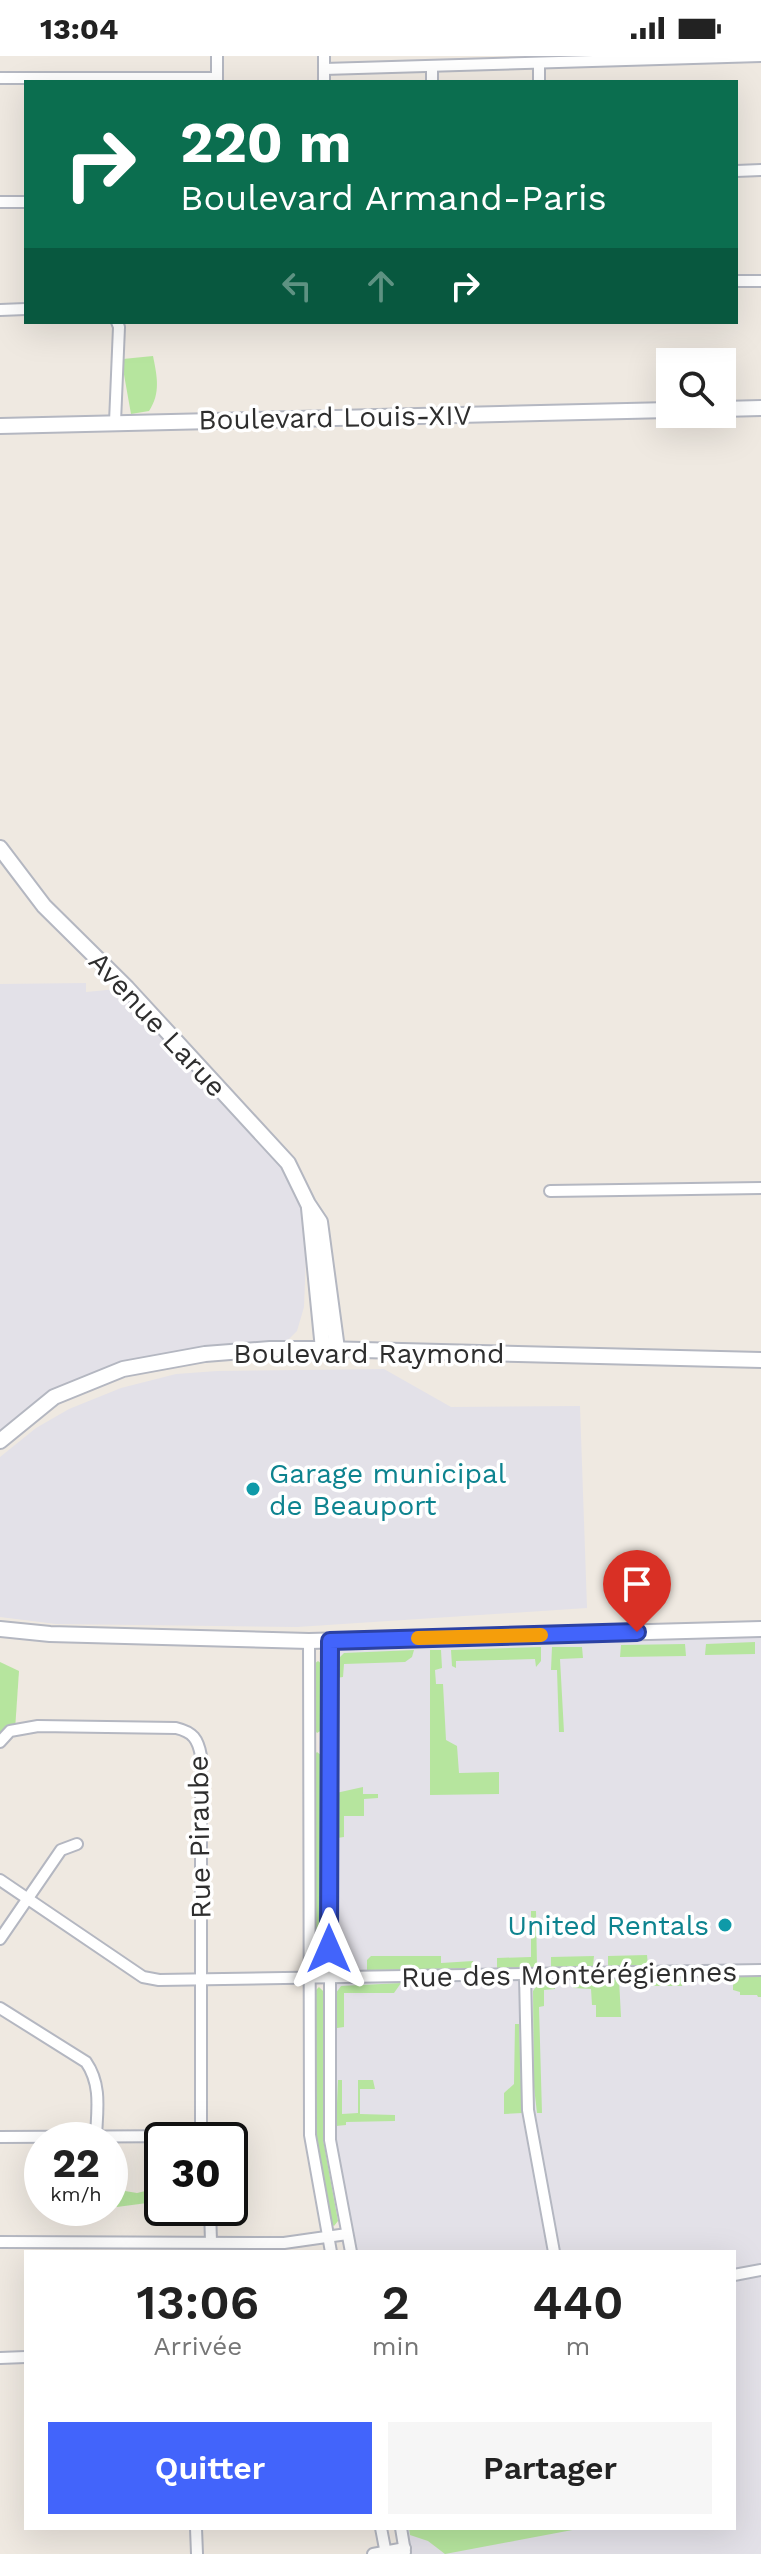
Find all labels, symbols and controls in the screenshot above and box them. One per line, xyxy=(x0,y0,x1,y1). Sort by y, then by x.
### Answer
text: 13:04 xyxy=(40,11,118,46)
text: 220 m xyxy=(180,110,352,176)
icon: right xyxy=(48,112,152,216)
text: Boulevard Armand-Paris xyxy=(180,177,607,219)
icon: left xyxy=(275,264,319,308)
icon: ahead xyxy=(359,264,403,308)
icon: right xyxy=(443,264,487,308)
map controls xyxy=(656,348,736,428)
button: search xyxy=(656,348,736,428)
street label: Boulevard Louis-XIV xyxy=(198,399,472,436)
street label: Avenue Larue xyxy=(82,945,233,1104)
street label: Boulevard Raymond xyxy=(233,1337,505,1370)
place label: Garage municipal de Beauport xyxy=(269,1457,507,1522)
marker: Garage municipal de Beauport xyxy=(244,1480,262,1498)
pin xyxy=(603,1550,671,1632)
icon: arrive xyxy=(615,1562,659,1606)
street label: Rue Piraube xyxy=(182,1755,217,1919)
position arrow xyxy=(287,1907,371,1991)
place label: United Rentals xyxy=(507,1909,709,1942)
marker: United Rentals xyxy=(716,1916,734,1934)
street label: Rue des Montérégiennes xyxy=(401,1955,737,1994)
speed limit sign: 30 xyxy=(144,2122,248,2226)
text: 22 xyxy=(52,2140,100,2187)
text: km/h xyxy=(50,2182,102,2206)
text: 13:06 xyxy=(137,2274,259,2331)
text: 2 xyxy=(381,2274,410,2331)
text: 440 xyxy=(532,2274,623,2331)
text: Arrivée xyxy=(153,2331,242,2361)
text: min xyxy=(372,2331,420,2361)
text: m xyxy=(565,2331,590,2361)
button: Quitter xyxy=(48,2422,372,2514)
button: Partager xyxy=(388,2422,712,2514)

